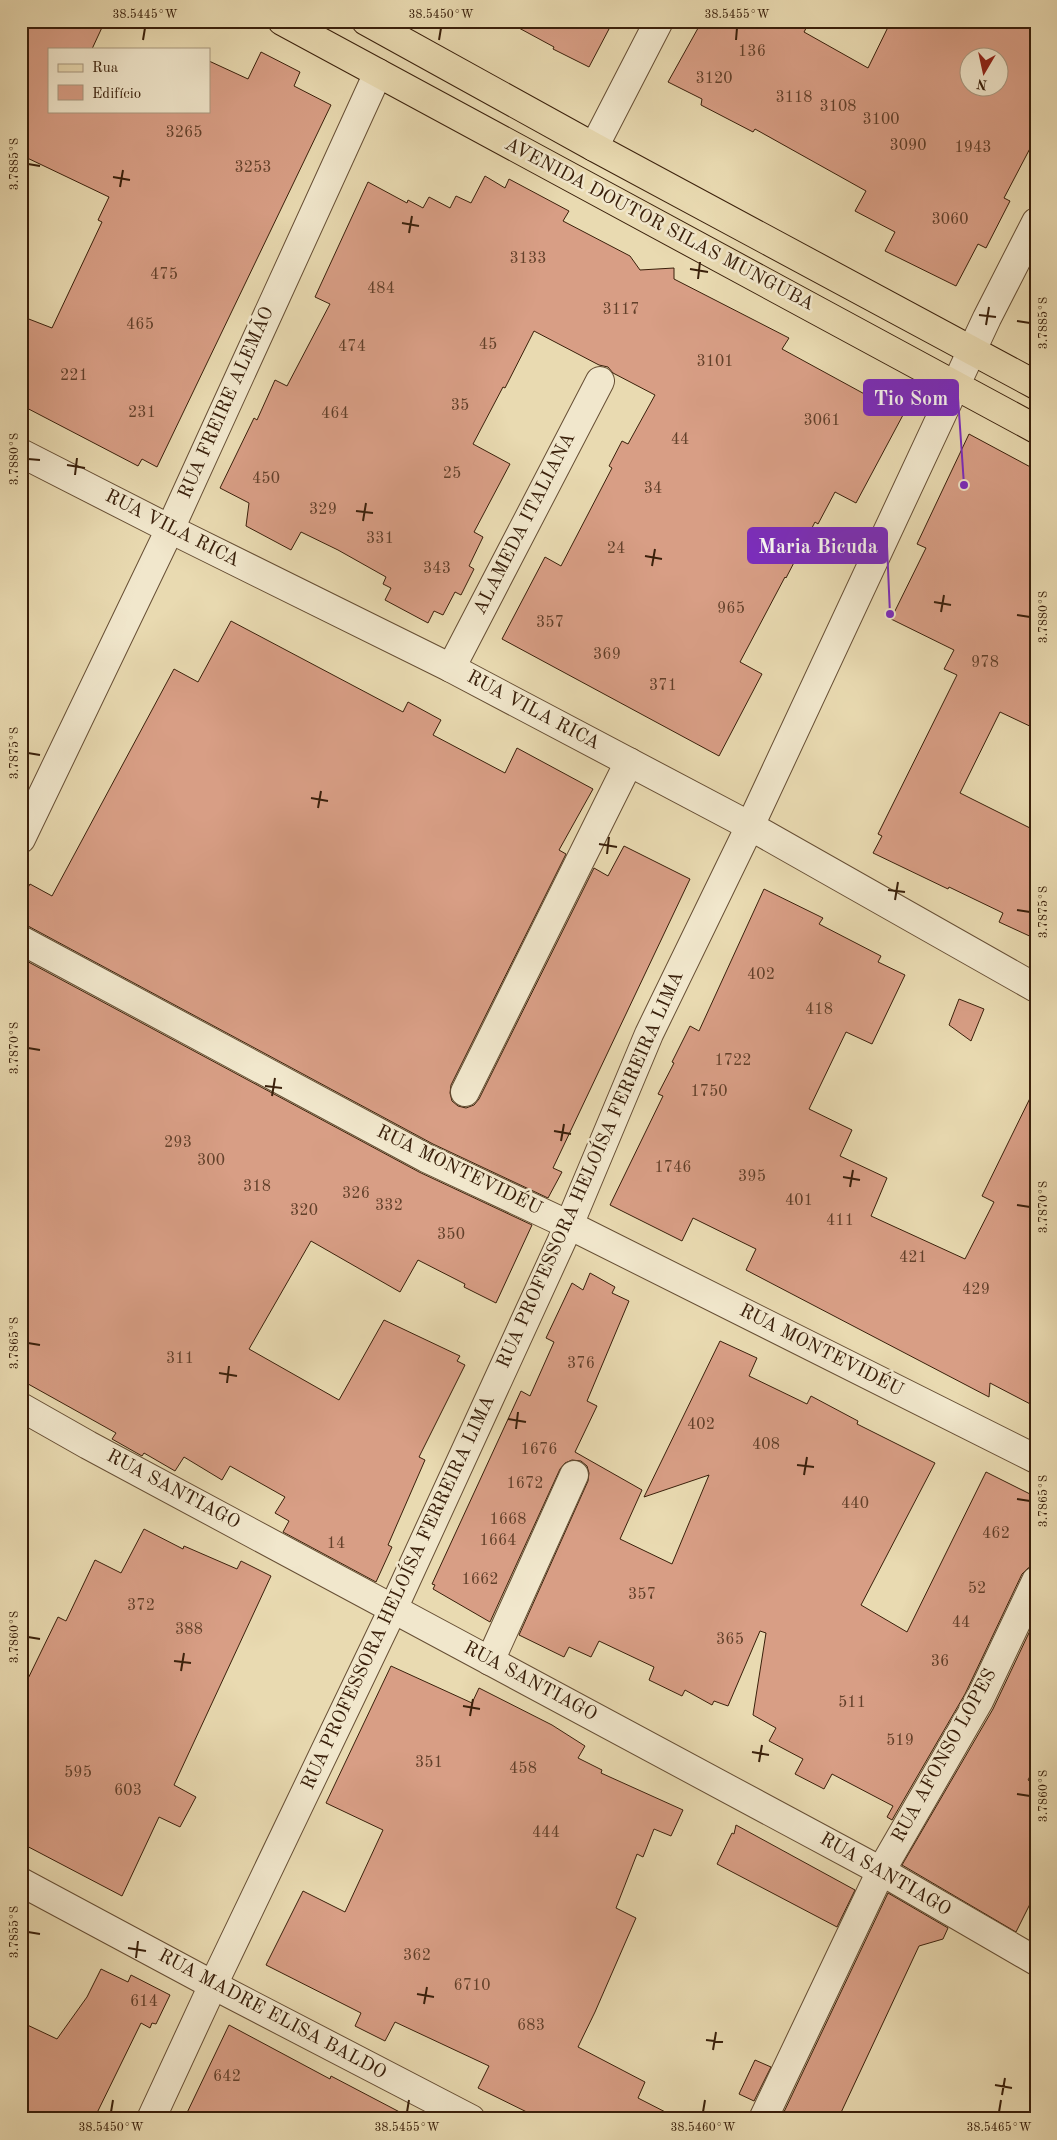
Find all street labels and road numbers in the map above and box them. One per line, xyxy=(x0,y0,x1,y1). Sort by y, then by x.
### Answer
street label: AVENIDA DOUTOR SILAS MUNGUBA xyxy=(501,135,817,315)
street label: RUA FREIRE ALEMÃO xyxy=(172,302,278,502)
street label: ALAMEDA ITALIANA xyxy=(471,429,579,618)
street label: RUA VILA RICA xyxy=(102,487,243,571)
street label: RUA VILA RICA xyxy=(463,668,603,754)
street label: RUA PROFESSORA HELOÍSA FERREIRA LIMA xyxy=(491,967,688,1371)
street label: RUA MONTEVIDÉU xyxy=(373,1119,547,1219)
street label: RUA MONTEVIDÉU xyxy=(736,1298,908,1401)
street label: RUA PROFESSORA HELOÍSA FERREIRA LIMA xyxy=(295,1391,499,1793)
street label: RUA SANTIAGO xyxy=(103,1447,243,1533)
street label: RUA SANTIAGO xyxy=(460,1639,600,1725)
street label: RUA AFONSO LOPES xyxy=(889,1666,1001,1846)
street label: RUA SANTIAGO xyxy=(816,1830,954,1920)
street label: RUA MADRE ELISA BALDO xyxy=(155,1947,389,2083)

